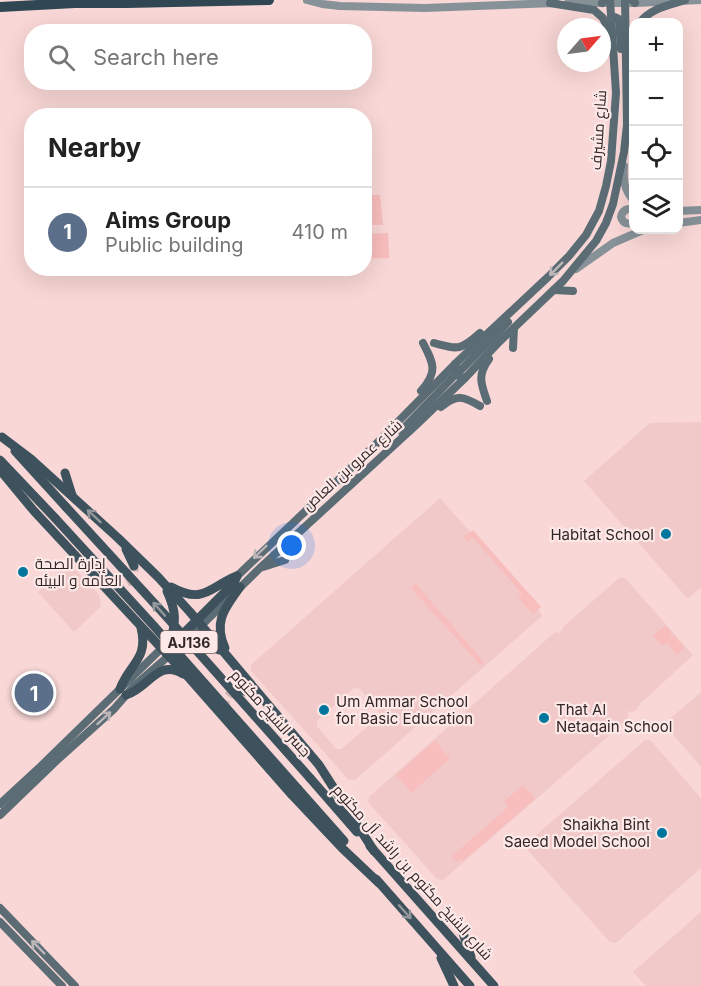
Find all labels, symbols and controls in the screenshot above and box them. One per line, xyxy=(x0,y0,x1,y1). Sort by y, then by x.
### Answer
north arrow xyxy=(557,18,611,72)
map controls xyxy=(629,18,683,234)
button: + xyxy=(629,18,683,72)
search box xyxy=(24,24,372,90)
icon: search xyxy=(45,41,78,74)
text: Search here xyxy=(93,44,219,70)
button: − xyxy=(629,72,683,126)
street label: شارع مشيرف xyxy=(586,89,612,171)
button: locate xyxy=(629,126,683,180)
text: Nearby xyxy=(48,132,141,163)
button: layers xyxy=(629,180,683,234)
text: Aims Group xyxy=(105,207,231,233)
text: 1 xyxy=(63,220,72,244)
text: 410 m xyxy=(292,220,348,244)
text: Public building xyxy=(105,233,244,257)
one-way arrow xyxy=(549,262,564,277)
street label: شارع عمرو بن العاص xyxy=(298,415,407,516)
one-way arrow xyxy=(86,509,101,523)
place label: Habitat School xyxy=(550,525,654,544)
marker: Habitat School xyxy=(659,527,673,541)
your location xyxy=(277,531,306,560)
one-way arrow xyxy=(253,545,268,560)
place label: إدارة الصحة العامه و البيئه xyxy=(35,554,122,590)
marker: إدارة الصحة العامه و البيئه xyxy=(16,565,30,579)
one-way arrow xyxy=(152,602,166,617)
road number: AJ136 xyxy=(160,631,218,653)
street label: جسر الشيخ مكتوم xyxy=(225,665,315,762)
pin: 1 xyxy=(15,670,54,716)
place label: Um Ammar School for Basic Education xyxy=(336,692,473,728)
place label: That Al Netaqain School xyxy=(556,700,672,736)
marker: Um Ammar School for Basic Education xyxy=(317,703,331,717)
one-way arrow xyxy=(96,711,111,725)
marker: That Al Netaqain School xyxy=(537,711,551,725)
street label: شارع الشيخ مكتوم بن راشد آل مكتوم xyxy=(327,780,497,965)
place label: Shaikha Bint Saeed Model School xyxy=(504,815,650,851)
marker: Shaikha Bint Saeed Model School xyxy=(655,826,669,840)
one-way arrow xyxy=(398,904,412,919)
one-way arrow xyxy=(30,940,45,955)

